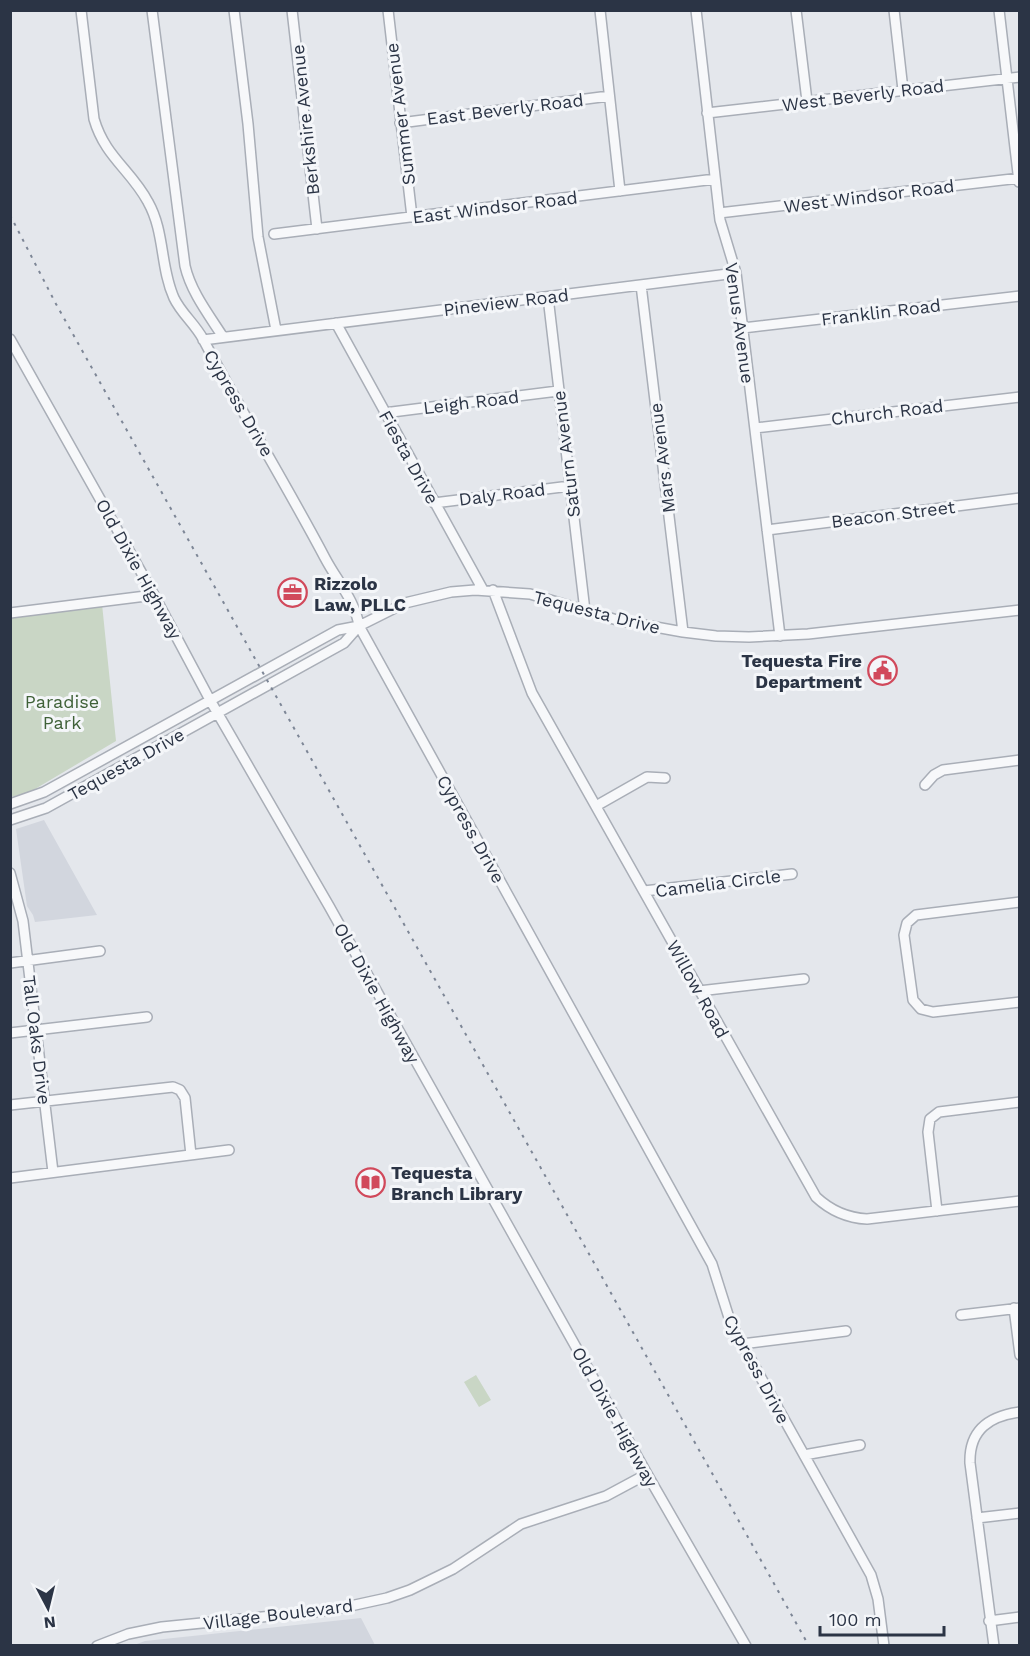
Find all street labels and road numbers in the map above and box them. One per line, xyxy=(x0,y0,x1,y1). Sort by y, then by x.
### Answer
street label: Summer Avenue xyxy=(381,42,419,186)
street label: Berkshire Avenue xyxy=(287,44,323,196)
street label: West Beverly Road xyxy=(781,75,945,115)
street label: East Beverly Road xyxy=(425,89,585,129)
street label: West Windsor Road xyxy=(783,175,955,217)
street label: East Windsor Road xyxy=(411,186,579,228)
street label: Venus Avenue xyxy=(721,261,759,385)
street label: Pineview Road xyxy=(442,284,570,320)
street label: Franklin Road xyxy=(820,294,942,330)
street label: Cypress Drive xyxy=(200,346,278,460)
street label: Leigh Road xyxy=(422,386,520,418)
street label: Saturn Avenue xyxy=(548,389,584,519)
street label: Church Road xyxy=(830,395,944,429)
street label: Mars Avenue xyxy=(645,402,679,514)
street label: Fiesta Drive xyxy=(375,406,443,508)
street label: Daly Road xyxy=(457,478,547,510)
street label: Old Dixie Highway xyxy=(92,495,187,644)
street label: Beacon Street xyxy=(830,496,957,532)
street label: Tequesta Drive xyxy=(532,586,662,638)
street label: Tequesta Drive xyxy=(64,723,188,805)
street label: Cypress Drive xyxy=(433,771,509,887)
street label: Camelia Circle xyxy=(654,865,782,901)
street label: Old Dixie Highway xyxy=(330,919,425,1068)
street label: Willow Road xyxy=(663,937,733,1041)
street label: Tall Oaks Drive xyxy=(19,974,55,1106)
street label: Cypress Drive xyxy=(720,1311,794,1427)
street label: Old Dixie Highway xyxy=(568,1343,663,1492)
street label: Village Boulevard xyxy=(202,1594,354,1634)

